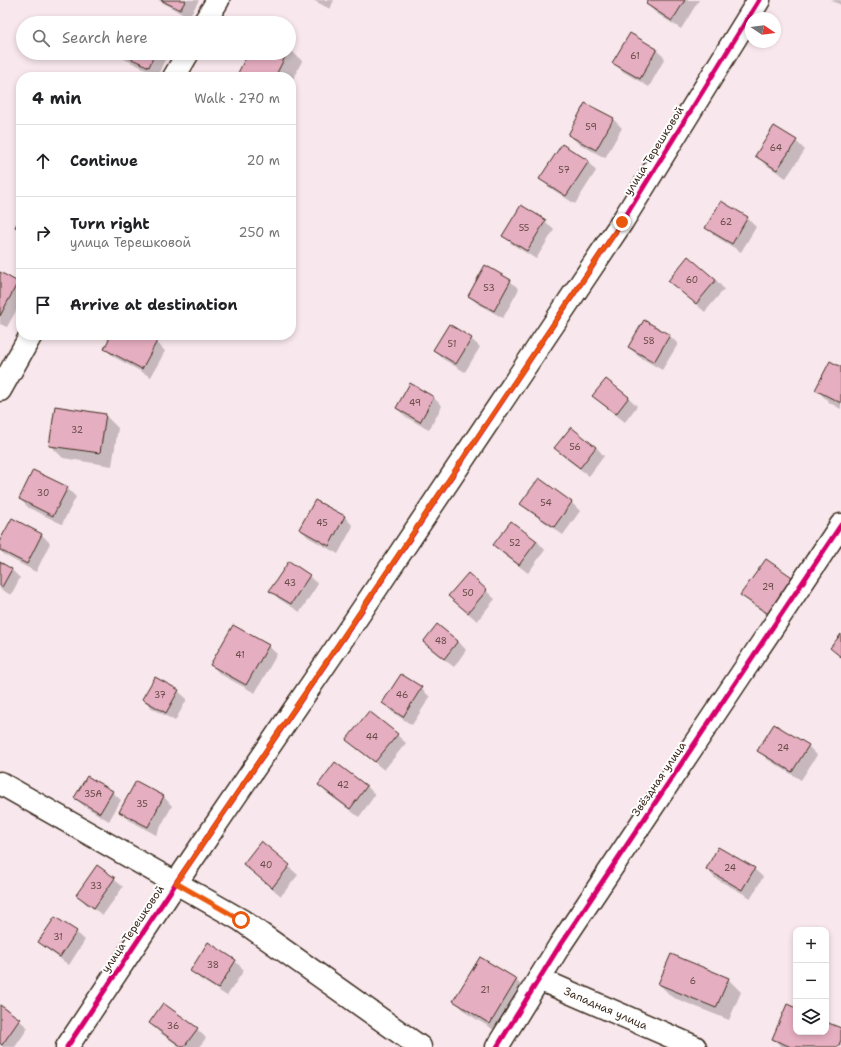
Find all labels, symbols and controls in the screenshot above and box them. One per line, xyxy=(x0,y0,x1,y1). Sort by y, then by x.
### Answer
north arrow xyxy=(745,12,781,48)
search box xyxy=(16,16,296,60)
icon: search xyxy=(30,27,52,49)
text: Search here xyxy=(62,28,148,48)
house number: 61 xyxy=(630,50,640,62)
text: 4 min xyxy=(32,87,82,109)
text: Walk · 270 m xyxy=(194,90,280,107)
street label: улица Терешковой xyxy=(620,104,688,198)
house number: 59 xyxy=(585,121,597,133)
house number: 64 xyxy=(770,142,782,154)
icon: ahead xyxy=(32,150,54,172)
text: Continue xyxy=(70,151,138,171)
text: 20 m xyxy=(247,152,280,169)
house number: 57 xyxy=(558,164,570,176)
route end xyxy=(613,213,631,231)
text: Turn right xyxy=(70,214,150,234)
house number: 62 xyxy=(720,216,732,228)
icon: right xyxy=(32,222,54,244)
house number: 55 xyxy=(519,222,529,234)
text: 250 m xyxy=(239,224,280,241)
text: улица Терешковой xyxy=(70,234,191,251)
house number: 60 xyxy=(686,274,698,286)
house number: 53 xyxy=(483,282,495,294)
icon: arrive xyxy=(32,294,54,316)
text: Arrive at destination xyxy=(70,295,238,315)
house number: 58 xyxy=(643,335,655,347)
house number: 51 xyxy=(448,338,456,350)
house number: 49 xyxy=(409,397,421,409)
house number: 32 xyxy=(71,424,83,436)
house number: 56 xyxy=(569,441,581,453)
house number: 30 xyxy=(37,487,49,499)
house number: 54 xyxy=(540,497,552,509)
house number: 45 xyxy=(316,517,328,529)
house number: 52 xyxy=(509,537,521,549)
house number: 43 xyxy=(284,577,296,589)
house number: 29 xyxy=(762,581,774,593)
house number: 50 xyxy=(462,587,474,599)
house number: 48 xyxy=(435,635,447,647)
house number: 41 xyxy=(235,649,245,661)
house number: 37 xyxy=(154,689,166,701)
house number: 46 xyxy=(396,689,408,701)
house number: 44 xyxy=(366,731,378,743)
street label: Звёздная улица xyxy=(628,739,690,819)
house number: 24 xyxy=(777,742,789,754)
house number: 42 xyxy=(337,779,349,791)
house number: 35А xyxy=(84,788,103,800)
house number: 35 xyxy=(136,798,148,810)
house number: 40 xyxy=(260,859,272,871)
house number: 24 xyxy=(724,862,736,874)
house number: 33 xyxy=(90,880,102,892)
street label: улица Терешковой xyxy=(98,882,168,976)
route start xyxy=(232,911,250,929)
map controls xyxy=(793,927,829,1035)
button: + xyxy=(793,927,829,963)
house number: 31 xyxy=(53,931,63,943)
house number: 38 xyxy=(207,959,219,971)
button: − xyxy=(793,963,829,999)
house number: 6 xyxy=(690,975,696,987)
street label: Западная улица xyxy=(562,983,650,1033)
house number: 21 xyxy=(480,984,490,996)
button: layers xyxy=(793,999,829,1035)
house number: 36 xyxy=(167,1020,179,1032)

